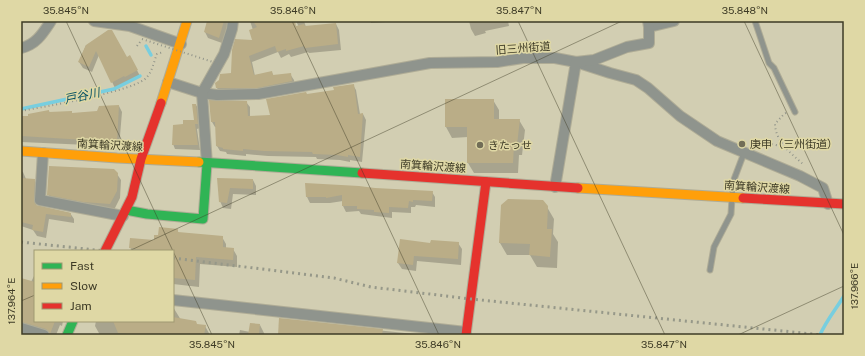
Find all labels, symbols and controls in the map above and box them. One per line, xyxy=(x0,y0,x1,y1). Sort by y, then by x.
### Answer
text: 35.845°N xyxy=(43,4,89,16)
text: 35.846°N xyxy=(270,4,316,16)
text: 35.847°N xyxy=(496,4,542,16)
text: 35.848°N xyxy=(722,4,768,16)
street label: 旧三州街道 xyxy=(495,40,551,56)
water label: 戸谷川 xyxy=(63,85,103,107)
street label: 南箕輪沢渡線 xyxy=(77,137,143,153)
place label: 庚申（三州街道） xyxy=(750,138,838,150)
place label: きたっせ xyxy=(488,139,532,151)
marker: 庚申（三州街道） xyxy=(737,139,747,149)
marker: きたっせ xyxy=(475,140,485,150)
street label: 南箕輪沢渡線 xyxy=(400,158,466,174)
street label: 南箕輪沢渡線 xyxy=(724,179,790,195)
legend xyxy=(34,250,174,322)
text: Fast xyxy=(70,259,95,273)
text: 137.966°E xyxy=(848,263,860,309)
text: 137.964°E xyxy=(5,278,17,324)
text: Slow xyxy=(70,279,98,293)
text: Jam xyxy=(70,299,92,313)
text: 35.845°N xyxy=(189,338,235,350)
text: 35.846°N xyxy=(415,338,461,350)
text: 35.847°N xyxy=(641,338,687,350)

